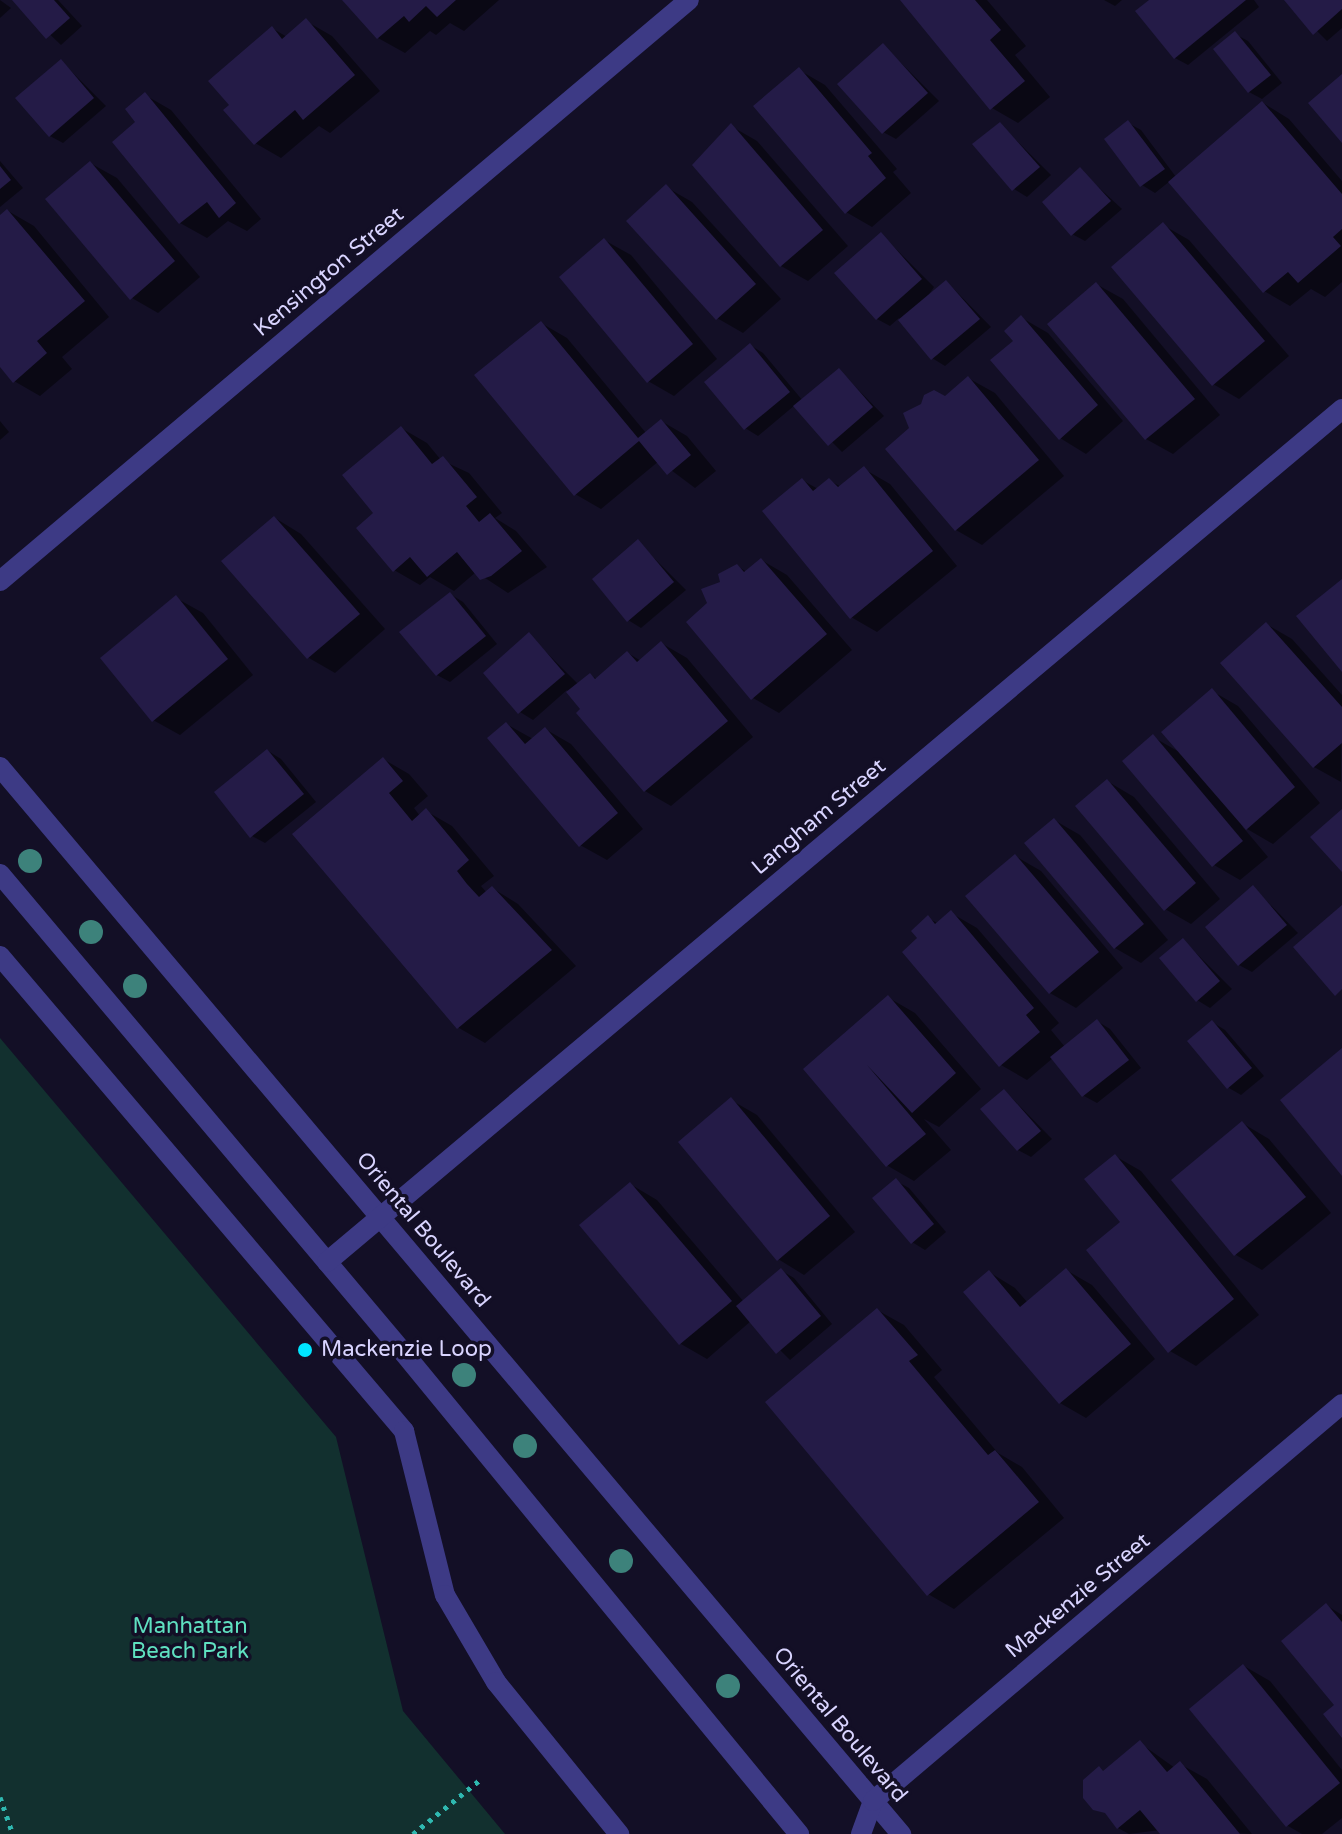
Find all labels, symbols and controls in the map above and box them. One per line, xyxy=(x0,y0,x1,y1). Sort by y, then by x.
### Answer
street label: Kensington Street xyxy=(249,202,409,342)
street label: Langham Street xyxy=(747,753,891,881)
street label: Oriental Boulevard xyxy=(350,1147,496,1313)
place label: Mackenzie Loop xyxy=(321,1337,492,1363)
marker: Mackenzie Loop xyxy=(296,1341,314,1359)
street label: Mackenzie Street xyxy=(1000,1528,1156,1664)
park label: Manhattan Beach Park xyxy=(131,1613,249,1664)
street label: Oriental Boulevard xyxy=(767,1642,913,1808)

